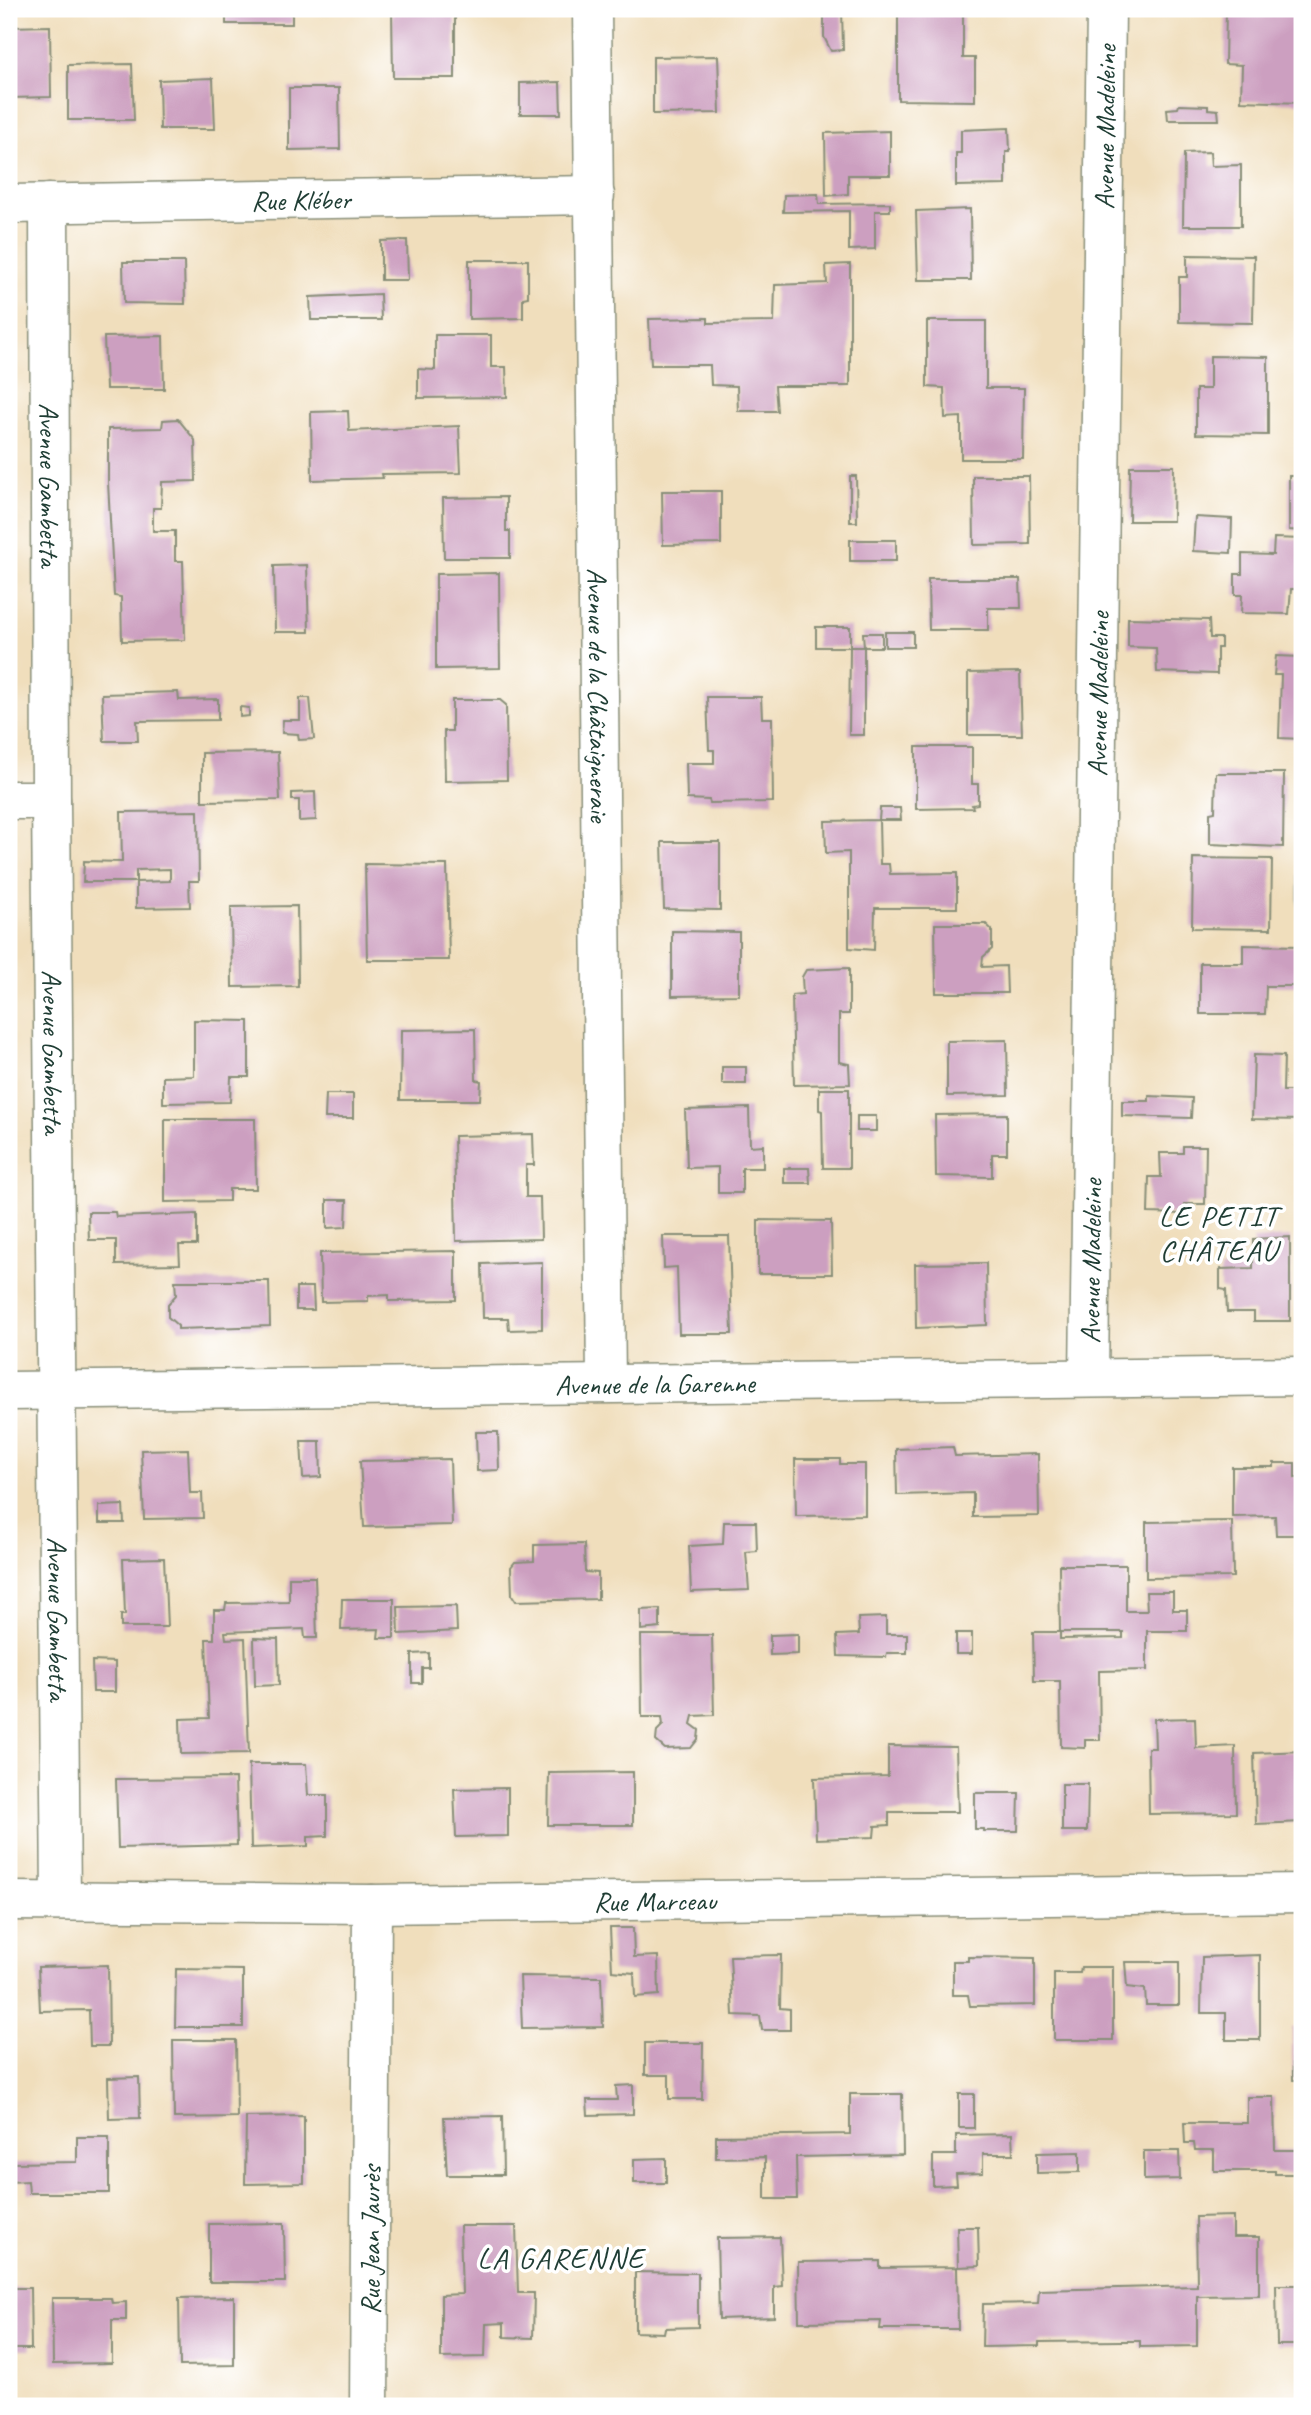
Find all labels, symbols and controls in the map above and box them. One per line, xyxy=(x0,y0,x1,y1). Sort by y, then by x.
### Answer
street label: Avenue Madeleine xyxy=(1087,43,1124,210)
street label: Rue Kléber xyxy=(251,182,353,218)
street label: Avenue Gambetta xyxy=(32,403,67,570)
street label: Avenue de la Châtaigneraie xyxy=(580,568,617,824)
street label: Avenue Madeleine xyxy=(1079,610,1117,777)
street label: Avenue Gambetta xyxy=(35,970,71,1137)
street label: Avenue Madeleine xyxy=(1072,1177,1109,1343)
district label: LE PETIT CHÂTEAU xyxy=(1159,1197,1284,1269)
street label: Avenue de la Garenne xyxy=(555,1365,757,1403)
street label: Avenue Gambetta xyxy=(40,1537,76,1704)
street label: Rue Marceau xyxy=(593,1883,718,1919)
street label: Rue Jean Jaurès xyxy=(353,2163,388,2314)
district label: LA GARENNE xyxy=(477,2239,647,2277)

